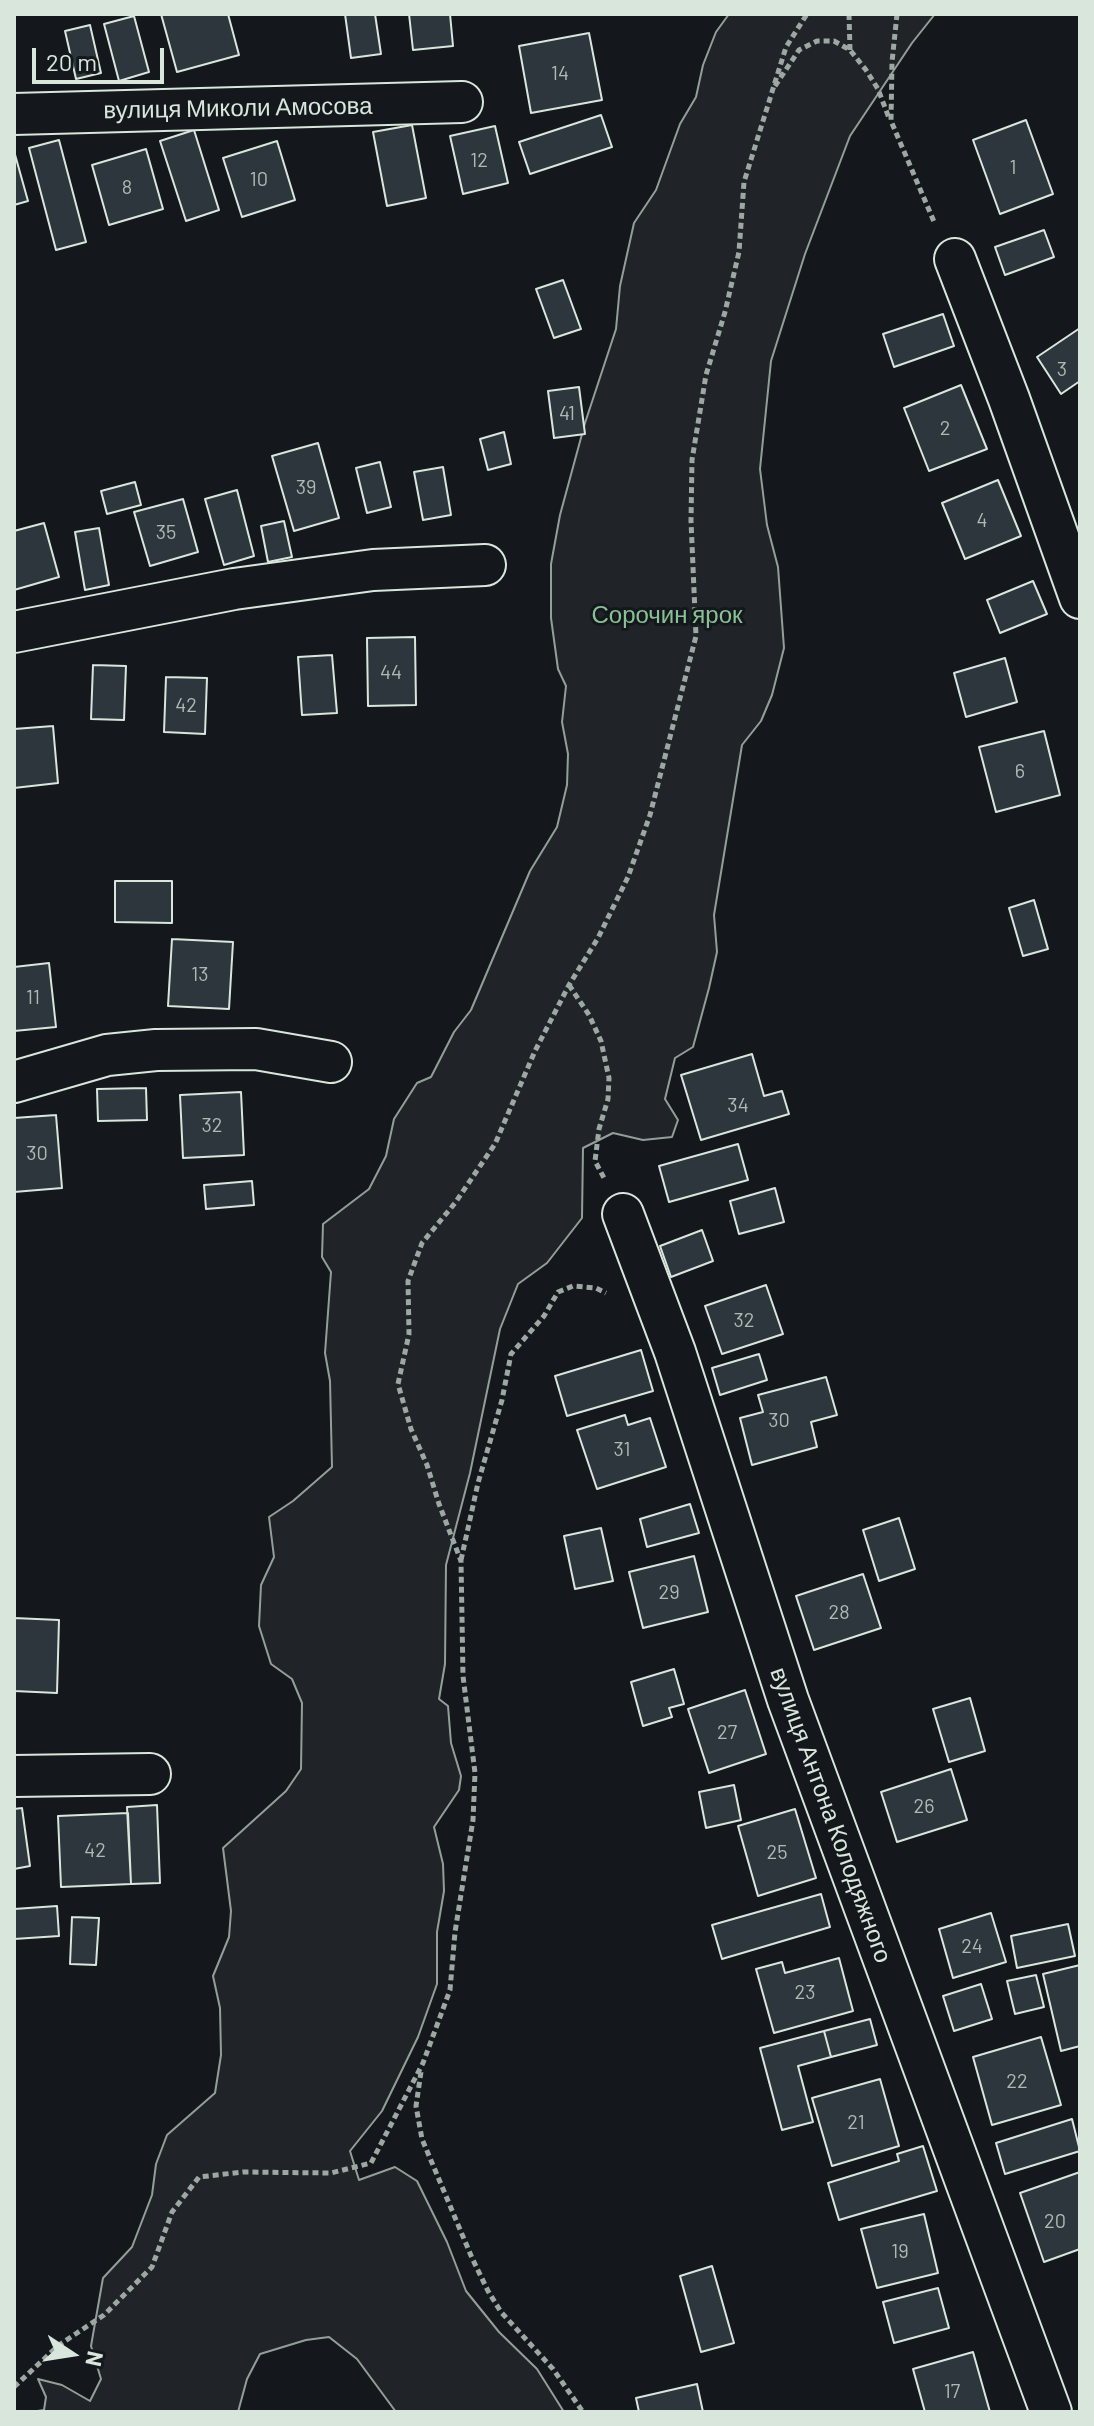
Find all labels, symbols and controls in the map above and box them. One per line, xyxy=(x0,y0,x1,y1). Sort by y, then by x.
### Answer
scale bar xyxy=(36,32,168,82)
text: 20 m xyxy=(46,47,97,76)
house number: 14 xyxy=(551,61,569,85)
street label: вулиця Миколи Амосова xyxy=(103,91,373,125)
house number: 12 xyxy=(470,148,488,172)
house number: 1 xyxy=(1010,155,1016,179)
house number: 10 xyxy=(250,167,268,191)
house number: 8 xyxy=(122,175,132,199)
house number: 3 xyxy=(1057,357,1067,381)
house number: 41 xyxy=(559,401,575,425)
house number: 2 xyxy=(940,416,950,440)
house number: 39 xyxy=(296,475,316,499)
house number: 4 xyxy=(976,508,988,532)
house number: 35 xyxy=(156,520,176,544)
park label: Сорочин ярок xyxy=(591,601,743,629)
house number: 44 xyxy=(380,660,402,684)
house number: 42 xyxy=(175,693,197,717)
house number: 6 xyxy=(1015,759,1025,783)
house number: 13 xyxy=(191,962,209,986)
house number: 11 xyxy=(26,985,40,1009)
house number: 34 xyxy=(727,1093,749,1117)
house number: 32 xyxy=(201,1113,223,1137)
house number: 30 xyxy=(26,1141,48,1165)
house number: 32 xyxy=(733,1308,755,1332)
house number: 30 xyxy=(768,1408,790,1432)
house number: 31 xyxy=(613,1437,631,1461)
house number: 29 xyxy=(658,1580,680,1604)
house number: 28 xyxy=(828,1600,850,1624)
street label: вулиця Антона Колодяжного xyxy=(764,1663,898,1967)
house number: 27 xyxy=(717,1720,737,1744)
house number: 26 xyxy=(913,1794,935,1818)
house number: 42 xyxy=(84,1838,106,1862)
house number: 25 xyxy=(767,1840,787,1864)
house number: 24 xyxy=(961,1934,983,1958)
house number: 23 xyxy=(795,1980,815,2004)
house number: 22 xyxy=(1006,2069,1028,2093)
house number: 21 xyxy=(847,2110,865,2134)
house number: 20 xyxy=(1044,2209,1066,2233)
house number: 19 xyxy=(891,2239,909,2263)
north arrow xyxy=(32,2314,112,2394)
text: N xyxy=(81,2349,110,2369)
house number: 17 xyxy=(944,2379,960,2403)

